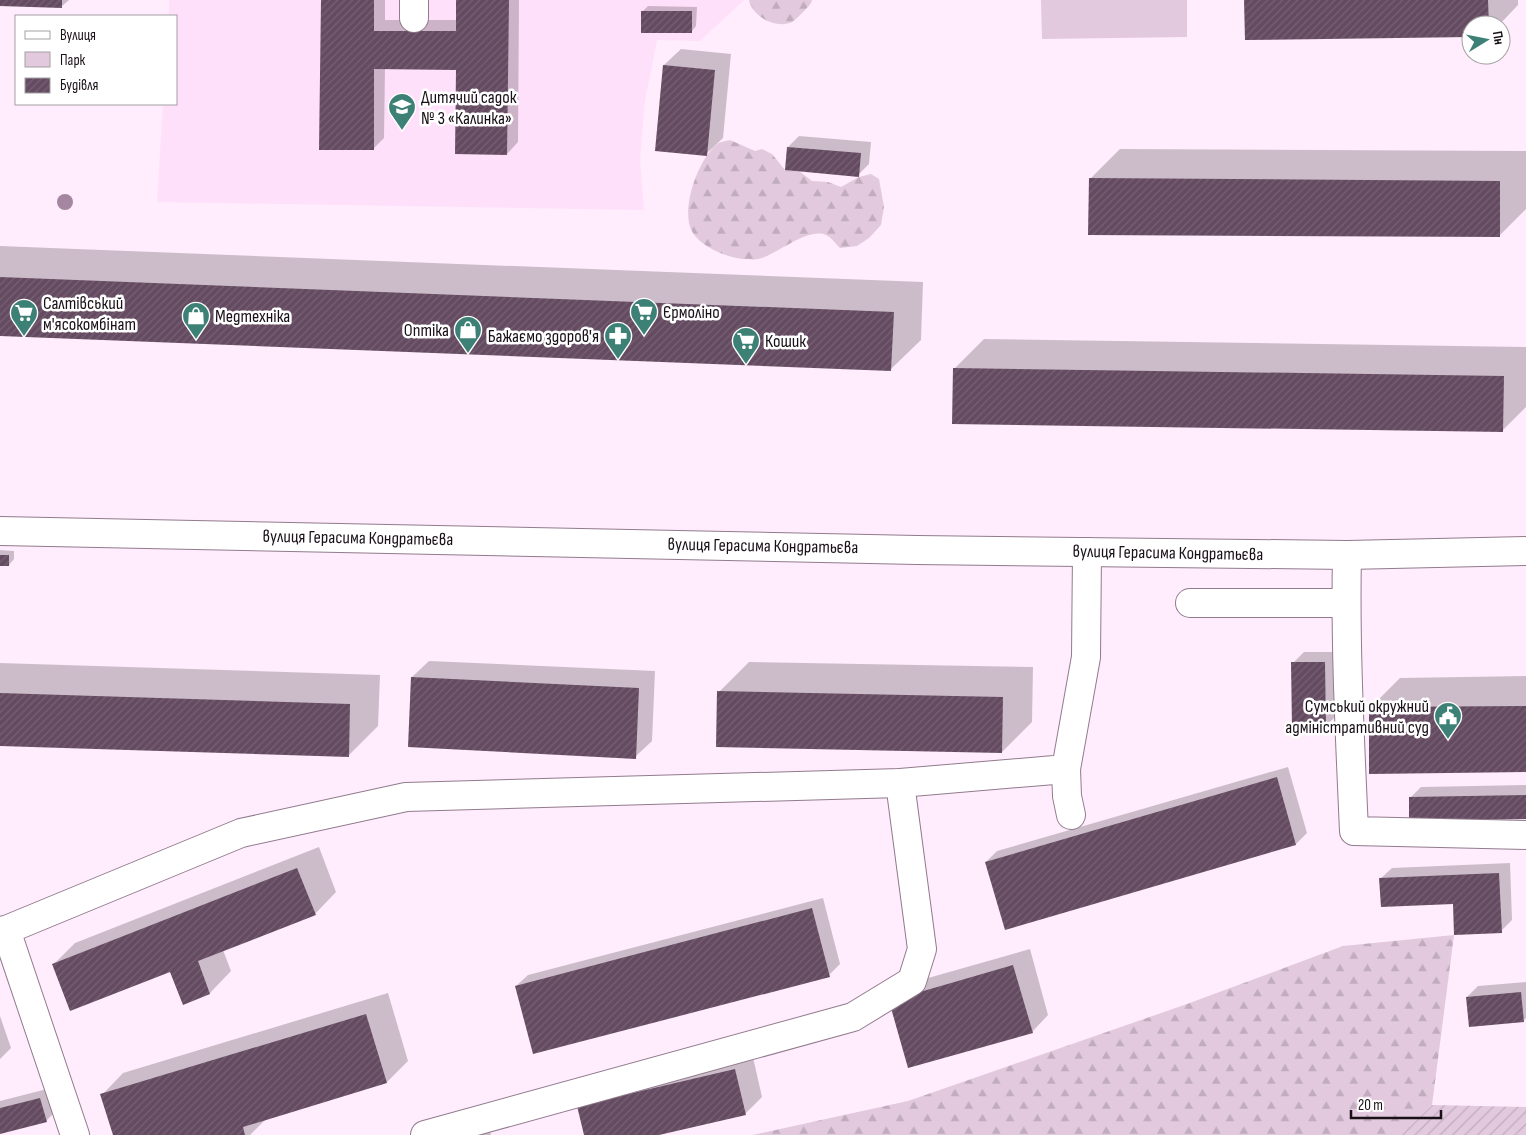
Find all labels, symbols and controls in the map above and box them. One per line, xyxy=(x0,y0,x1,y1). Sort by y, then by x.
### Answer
legend xyxy=(15,15,178,105)
north arrow xyxy=(1461,15,1511,65)
text: Вулиця xyxy=(60,26,96,45)
text: Пн xyxy=(1489,30,1508,46)
text: Парк xyxy=(60,51,86,70)
text: Будівля xyxy=(60,76,99,95)
place label: Дитячий садок № 3 «Калинка» xyxy=(421,87,517,129)
school or university icon: Дитячий садок № 3 «Калинка» xyxy=(387,92,417,131)
place label: Салтівський м'ясокомбінат xyxy=(43,293,136,335)
supermarket icon: Єрмоліно xyxy=(629,297,659,336)
supermarket icon: Салтівський м'ясокомбінат xyxy=(9,298,39,337)
shop icon: Медтехніка xyxy=(181,301,211,340)
place label: Єрмоліно xyxy=(663,302,720,323)
place label: Медтехніка xyxy=(215,306,290,327)
shop icon: Оптіка xyxy=(453,315,483,354)
place label: Оптіка xyxy=(404,320,449,341)
pharmacy icon: Бажаємо здоров'я xyxy=(603,321,633,360)
place label: Бажаємо здоров'я xyxy=(488,326,599,347)
supermarket icon: Кошик xyxy=(731,326,761,365)
place label: Кошик xyxy=(765,331,806,352)
street label: вулиця Герасима Кондратьєва xyxy=(263,526,454,550)
street label: вулиця Герасима Кондратьєва xyxy=(668,534,859,558)
street label: вулиця Герасима Кондратьєва xyxy=(1073,541,1264,565)
place label: Сумський окружний адміністративний суд xyxy=(1285,696,1429,738)
public building icon: Сумський окружний адміністративний суд xyxy=(1433,701,1463,740)
scale bar xyxy=(1351,1088,1441,1120)
text: 20 m xyxy=(1358,1096,1383,1115)

